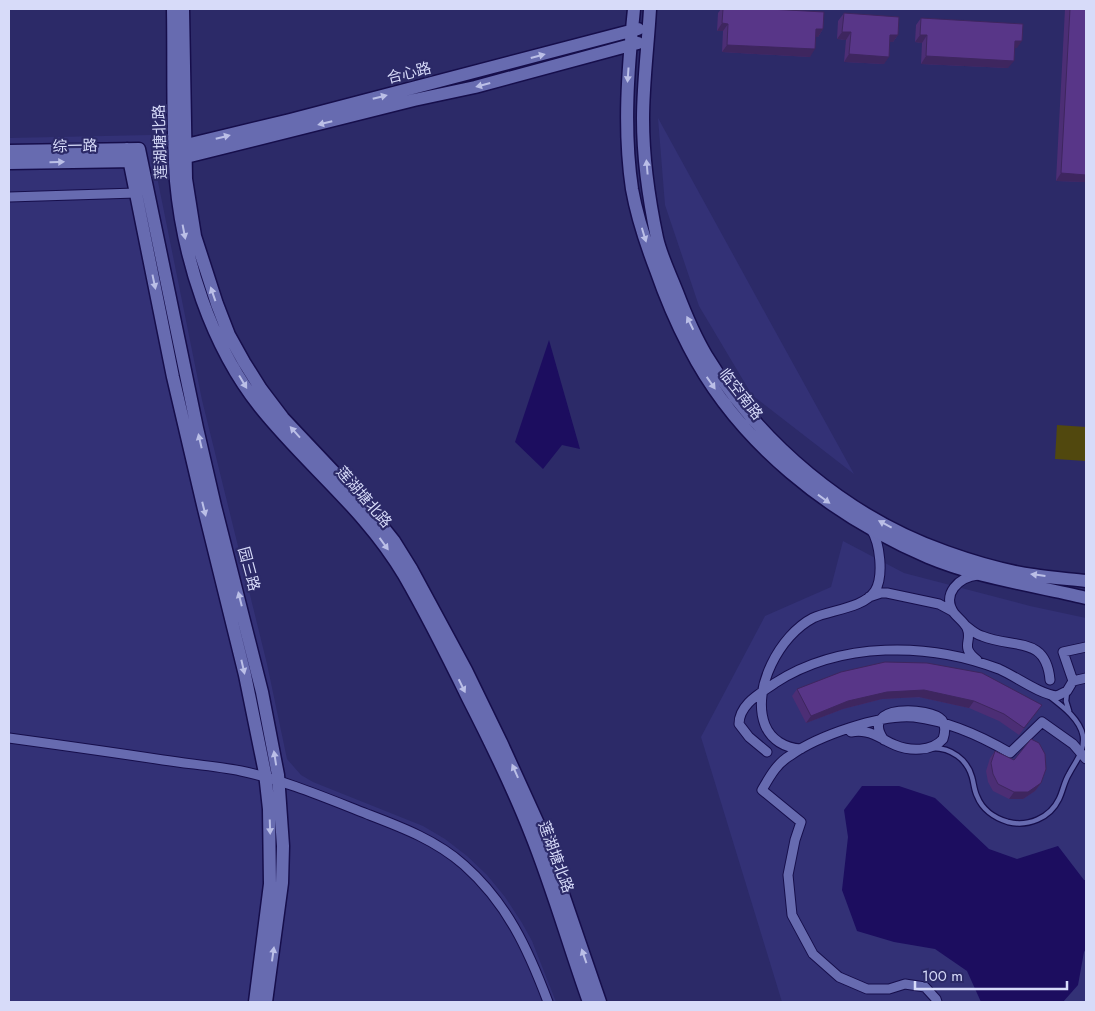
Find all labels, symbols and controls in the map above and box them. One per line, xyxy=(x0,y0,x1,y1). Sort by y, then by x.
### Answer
one-way arrow xyxy=(530,52,545,60)
street label: 合心路 xyxy=(384,57,434,89)
one-way arrow xyxy=(624,67,632,83)
one-way arrow xyxy=(475,81,490,89)
one-way arrow xyxy=(373,93,388,101)
street label: 莲湖塘北路 xyxy=(148,104,172,180)
one-way arrow xyxy=(317,119,332,127)
one-way arrow xyxy=(215,133,230,141)
street label: 综一路 xyxy=(52,135,98,157)
one-way arrow xyxy=(50,158,66,166)
one-way arrow xyxy=(642,159,650,175)
one-way arrow xyxy=(180,224,188,240)
one-way arrow xyxy=(641,228,649,243)
one-way arrow xyxy=(150,275,158,291)
one-way arrow xyxy=(209,286,216,301)
one-way arrow xyxy=(686,315,694,330)
street label: 临空南路 xyxy=(714,364,768,424)
one-way arrow xyxy=(238,376,248,389)
one-way arrow xyxy=(706,376,716,390)
one-way arrow xyxy=(290,426,301,439)
one-way arrow xyxy=(196,434,204,449)
street label: 莲湖塘北路 xyxy=(331,461,397,533)
one-way arrow xyxy=(817,493,830,504)
one-way arrow xyxy=(200,502,208,517)
one-way arrow xyxy=(877,520,892,528)
one-way arrow xyxy=(378,537,389,550)
street label: 园三路 xyxy=(233,544,265,594)
one-way arrow xyxy=(1030,571,1046,579)
one-way arrow xyxy=(235,591,243,606)
one-way arrow xyxy=(239,659,247,674)
one-way arrow xyxy=(458,679,466,693)
one-way arrow xyxy=(270,749,278,765)
one-way arrow xyxy=(510,764,518,778)
street label: 莲湖塘北路 xyxy=(533,818,579,896)
one-way arrow xyxy=(266,819,274,835)
one-way arrow xyxy=(269,946,277,962)
one-way arrow xyxy=(580,948,588,963)
scale bar xyxy=(915,958,1068,990)
text: 100 m xyxy=(922,965,963,987)

